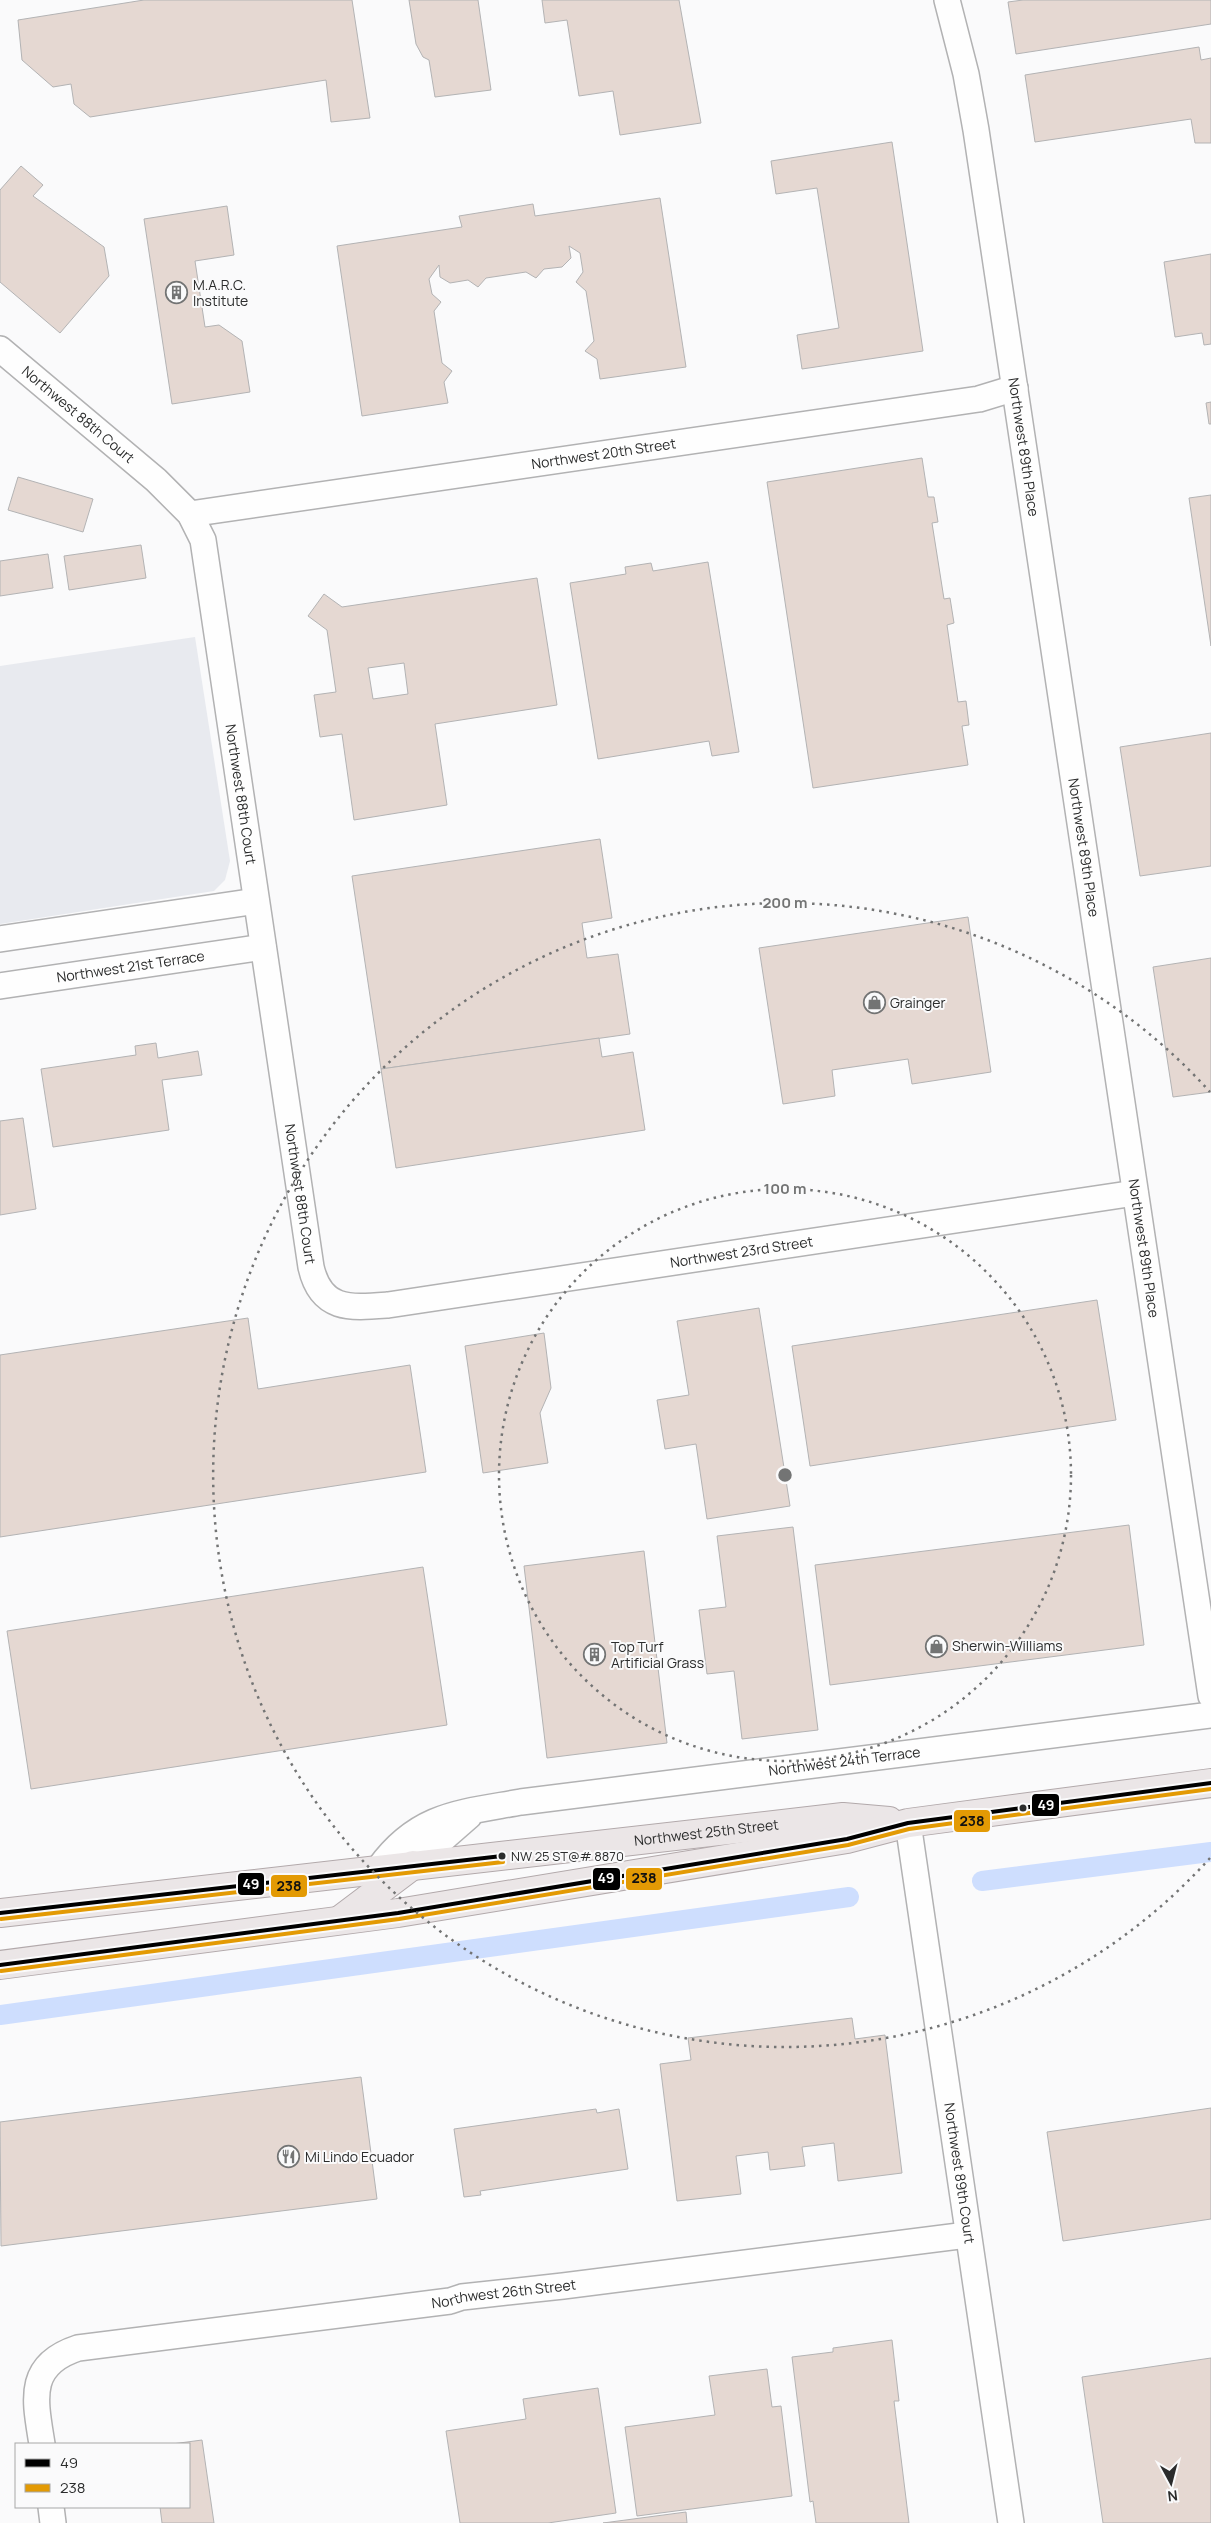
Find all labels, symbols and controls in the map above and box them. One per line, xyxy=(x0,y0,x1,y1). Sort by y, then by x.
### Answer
place label: M.A.R.C. Institute xyxy=(193,275,248,310)
building icon: M.A.R.C. Institute xyxy=(165,281,189,305)
street label: Northwest 88th Court xyxy=(18,361,139,467)
street label: Northwest 89th Place xyxy=(1004,376,1044,518)
street label: Northwest 20th Street xyxy=(530,433,677,473)
street label: Northwest 88th Court xyxy=(221,723,261,866)
street label: Northwest 89th Place xyxy=(1064,777,1104,918)
text: 200 m xyxy=(762,892,808,913)
street label: Northwest 21st Terrace xyxy=(55,946,206,986)
shop icon: Grainger xyxy=(862,991,886,1015)
place label: Grainger xyxy=(890,993,946,1012)
street label: Northwest 88th Court xyxy=(281,1122,321,1266)
street label: Northwest 89th Place xyxy=(1125,1177,1164,1319)
text: 100 m xyxy=(764,1178,806,1199)
street label: Northwest 23rd Street xyxy=(669,1231,815,1272)
centre of rings xyxy=(776,1466,794,1484)
shop icon: Sherwin-Williams xyxy=(924,1634,948,1658)
place label: Sherwin-Williams xyxy=(952,1636,1063,1655)
place label: Top Turf Artificial Grass xyxy=(611,1637,704,1672)
building icon: Top Turf Artificial Grass xyxy=(583,1643,607,1667)
street label: Northwest 24th Terrace xyxy=(767,1742,921,1780)
line badge: 49 xyxy=(1031,1793,1060,1817)
text: 49 xyxy=(1038,1795,1054,1814)
unlabelled marker xyxy=(1018,1803,1028,1813)
line badge: 238 xyxy=(953,1809,991,1833)
text: 238 xyxy=(959,1811,985,1830)
street label: Northwest 25th Street xyxy=(633,1814,780,1850)
place label: NW 25 ST@# 8870 xyxy=(511,1847,624,1865)
marker: NW 25 ST@# 8870 xyxy=(497,1851,507,1861)
line badge: 49 xyxy=(592,1867,621,1891)
line badge: 238 xyxy=(625,1867,663,1891)
text: 49 xyxy=(598,1868,614,1887)
text: 238 xyxy=(631,1868,657,1887)
line badge: 49 xyxy=(237,1872,265,1896)
text: 49 xyxy=(243,1874,259,1893)
line badge: 238 xyxy=(270,1874,308,1898)
text: 238 xyxy=(276,1876,302,1895)
street label: Northwest 89th Court xyxy=(940,2101,980,2245)
restaurant icon: Mi Lindo Ecuador xyxy=(277,2145,301,2169)
place label: Mi Lindo Ecuador xyxy=(305,2147,414,2166)
street label: Northwest 26th Street xyxy=(430,2274,577,2312)
legend xyxy=(15,2443,190,2508)
text: 49 xyxy=(60,2452,78,2473)
north arrow xyxy=(1146,2458,1196,2508)
text: 238 xyxy=(60,2477,86,2498)
text: N xyxy=(1166,2486,1179,2506)

